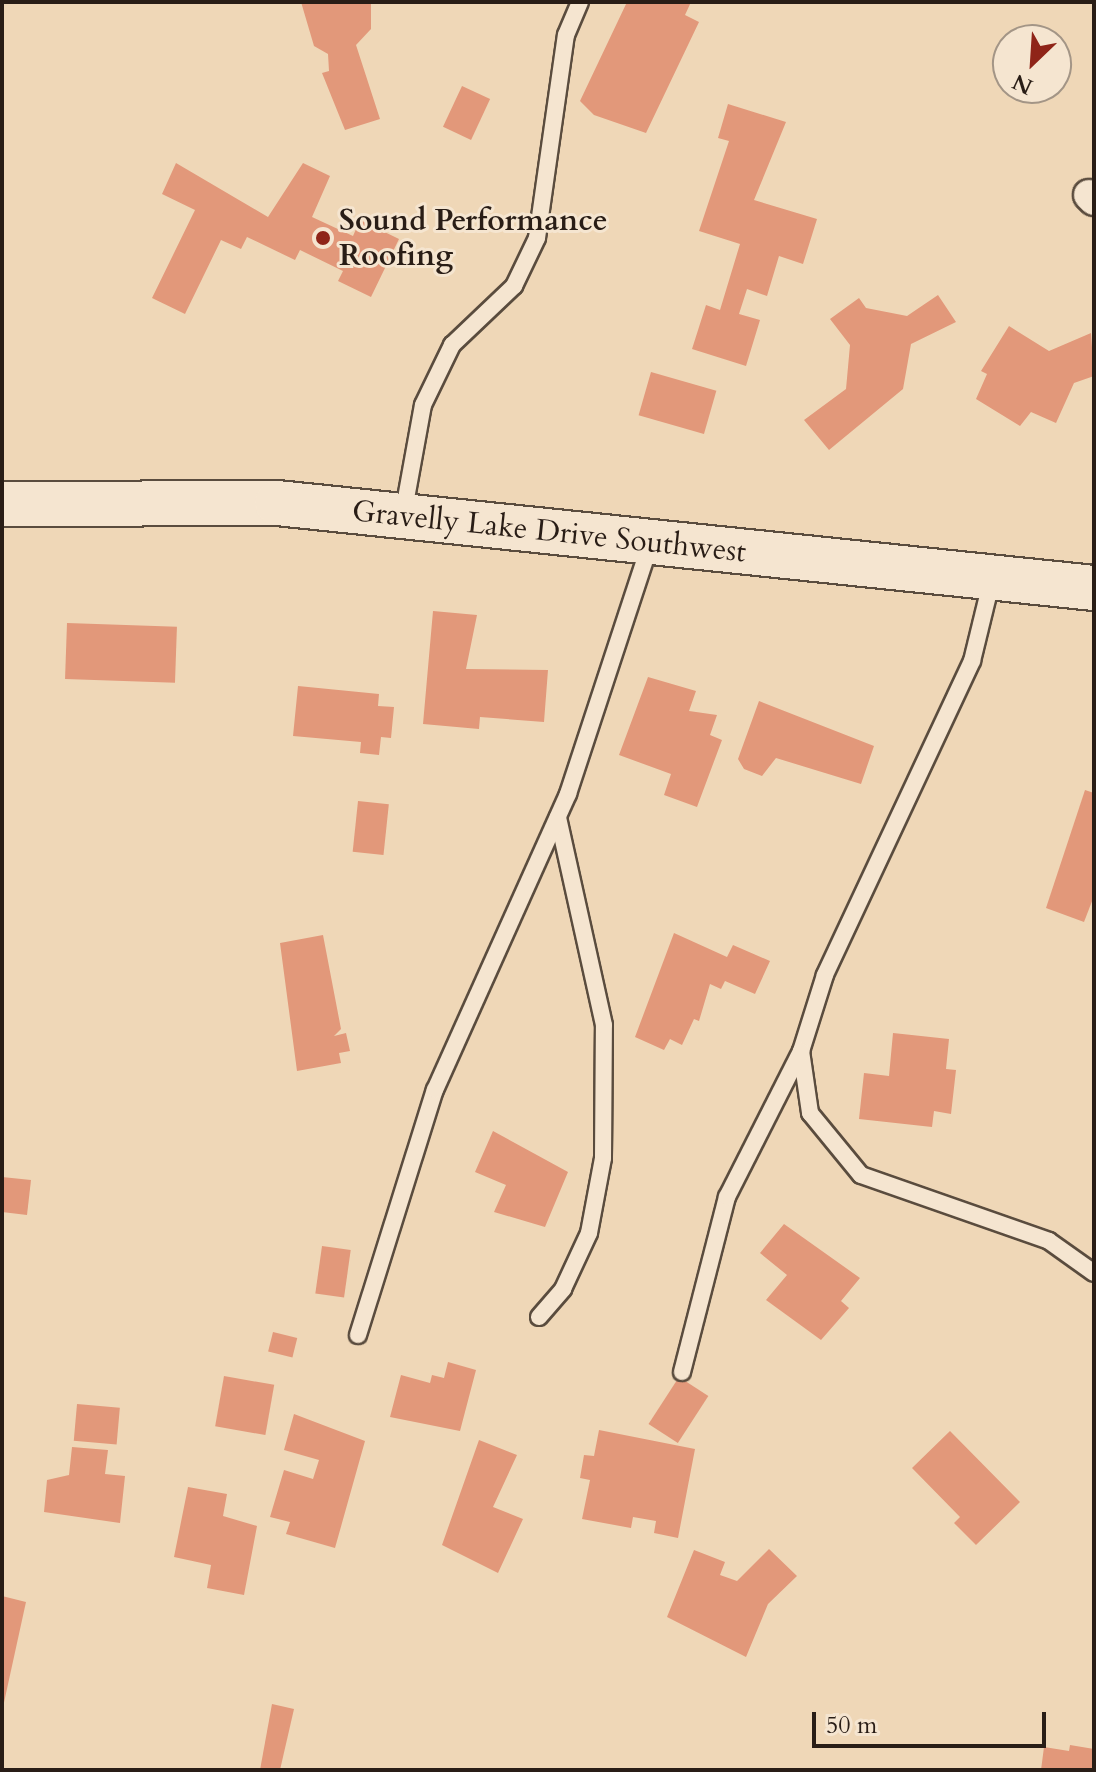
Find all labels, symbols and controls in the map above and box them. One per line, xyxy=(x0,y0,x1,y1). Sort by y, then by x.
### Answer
north arrow xyxy=(992,24,1072,104)
text: N xyxy=(1008,66,1038,102)
place label: Sound Performance Roofing xyxy=(339,203,608,274)
marker: Sound Performance Roofing xyxy=(314,229,332,247)
street label: Gravelly Lake Drive Southwest xyxy=(350,493,748,571)
scale bar xyxy=(816,1696,1050,1746)
text: 50 m xyxy=(826,1709,877,1742)

